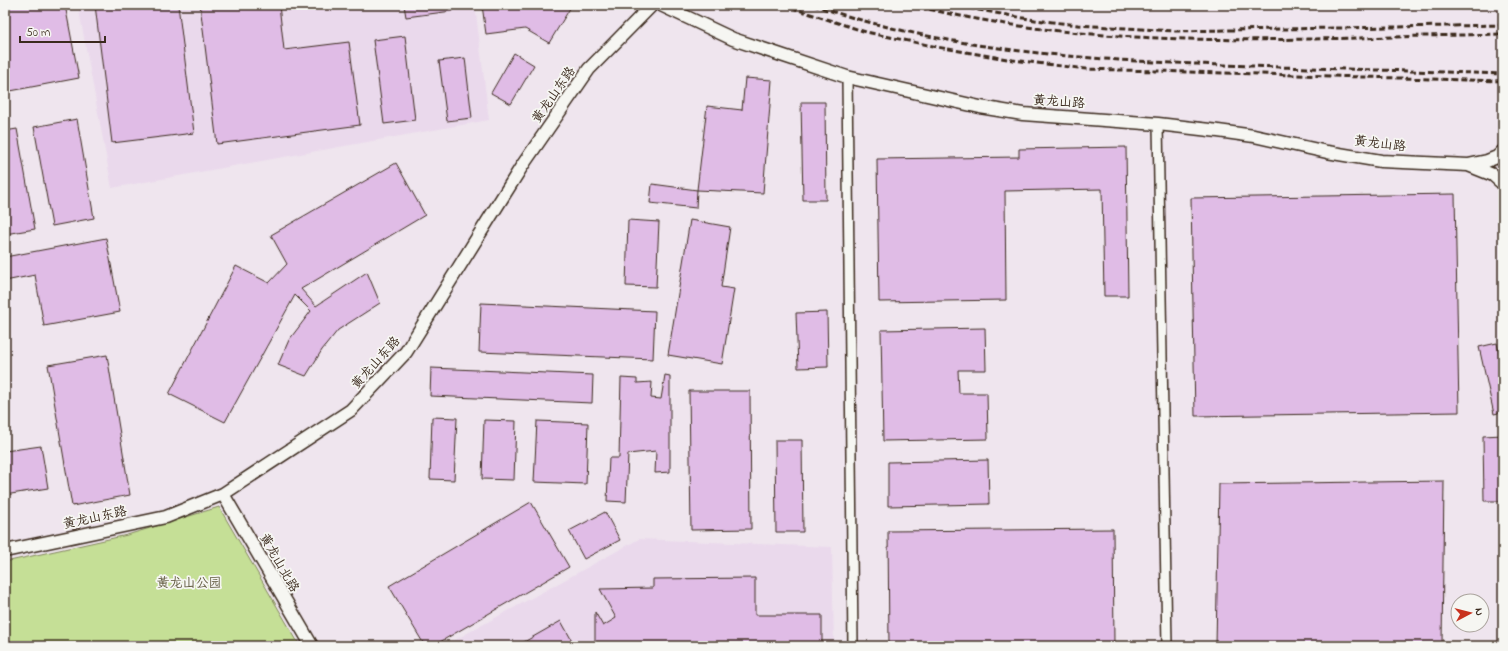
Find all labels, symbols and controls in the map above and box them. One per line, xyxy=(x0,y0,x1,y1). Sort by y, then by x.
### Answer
scale bar xyxy=(20,18,105,44)
text: 50 m xyxy=(26,24,50,42)
street label: 黄龙山东路 xyxy=(528,63,580,127)
street label: 黄龙山路 xyxy=(1032,91,1086,113)
street label: 黄龙山路 xyxy=(1353,131,1407,157)
street label: 黄龙山东路 xyxy=(347,332,405,394)
street label: 黄龙山东路 xyxy=(61,502,129,534)
street label: 黄龙山北路 xyxy=(255,530,303,596)
park label: 黄龙山公园 xyxy=(156,574,222,593)
north arrow xyxy=(1450,593,1490,633)
text: N xyxy=(1471,607,1487,617)

